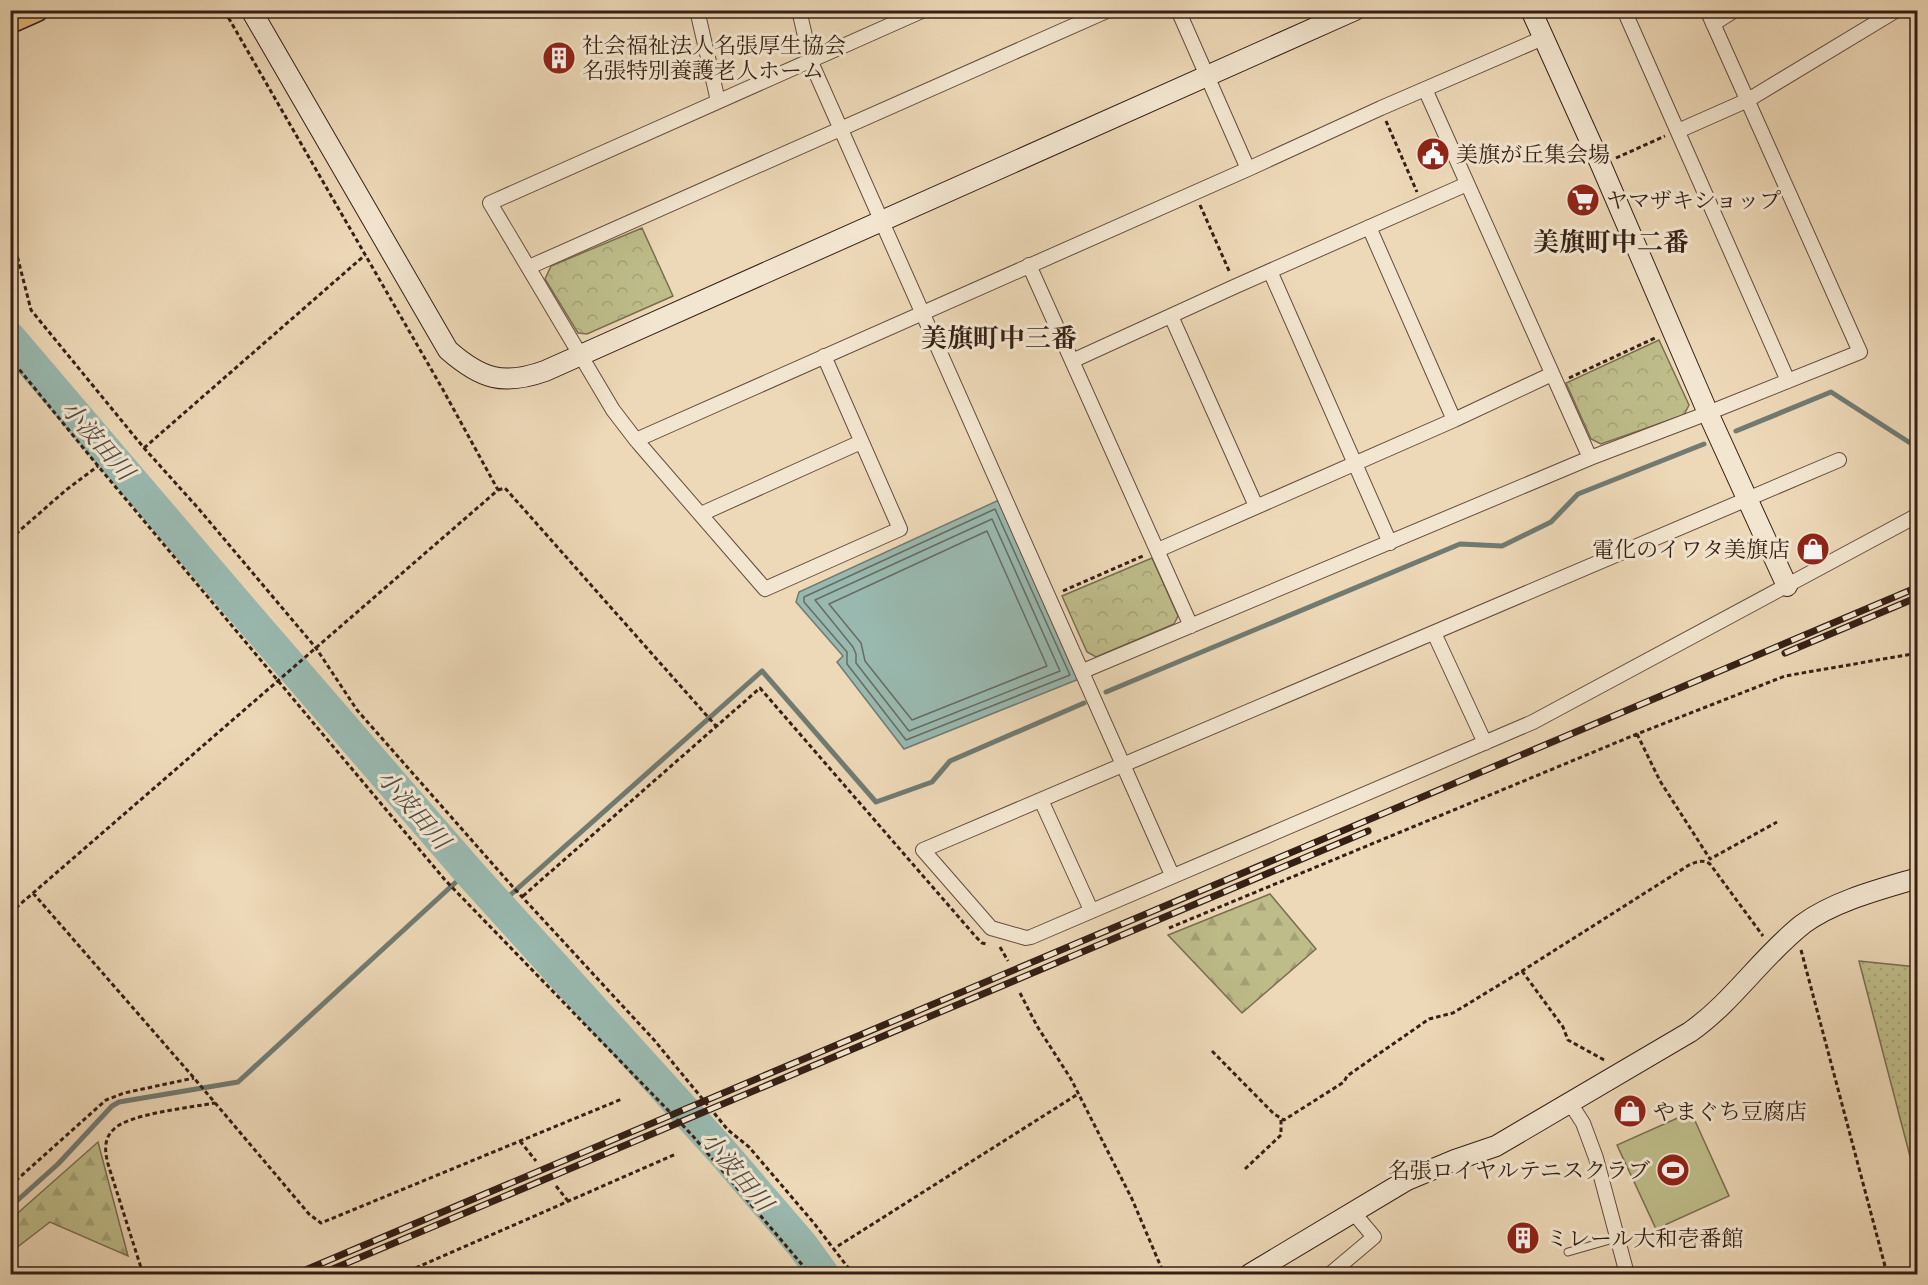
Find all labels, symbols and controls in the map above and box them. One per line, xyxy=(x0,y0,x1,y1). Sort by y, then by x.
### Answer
place label: 社会福祉法人名張厚生協会 名張特別養護老人ホーム xyxy=(582,31,846,85)
building icon: 社会福祉法人名張厚生協会 名張特別養護老人ホーム xyxy=(541,40,577,76)
public building icon: 美旗が丘集会場 xyxy=(1415,136,1451,172)
place label: 美旗が丘集会場 xyxy=(1456,140,1610,169)
supermarket icon: ヤマザキショップ xyxy=(1565,182,1601,218)
place label: ヤマザキショップ xyxy=(1606,186,1781,215)
district label: 美旗町中二番 xyxy=(1533,225,1689,259)
district label: 美旗町中三番 xyxy=(921,321,1077,355)
water label: 小波田川 xyxy=(55,394,143,489)
shop icon: 電化のイワタ美旗店 xyxy=(1795,531,1831,567)
place label: 電化のイワタ美旗店 xyxy=(1592,535,1790,564)
water label: 小波田川 xyxy=(371,763,459,858)
shop icon: やまぐち豆腐店 xyxy=(1612,1093,1648,1129)
place label: やまぐち豆腐店 xyxy=(1653,1097,1807,1126)
water label: 小波田川 xyxy=(694,1124,782,1220)
sports icon: 名張ロイヤルテニスクラブ xyxy=(1655,1152,1691,1188)
place label: 名張ロイヤルテニスクラブ xyxy=(1388,1156,1650,1185)
building icon: ミレール大和壱番館 xyxy=(1505,1220,1541,1256)
place label: ミレール大和壱番館 xyxy=(1546,1224,1744,1253)

